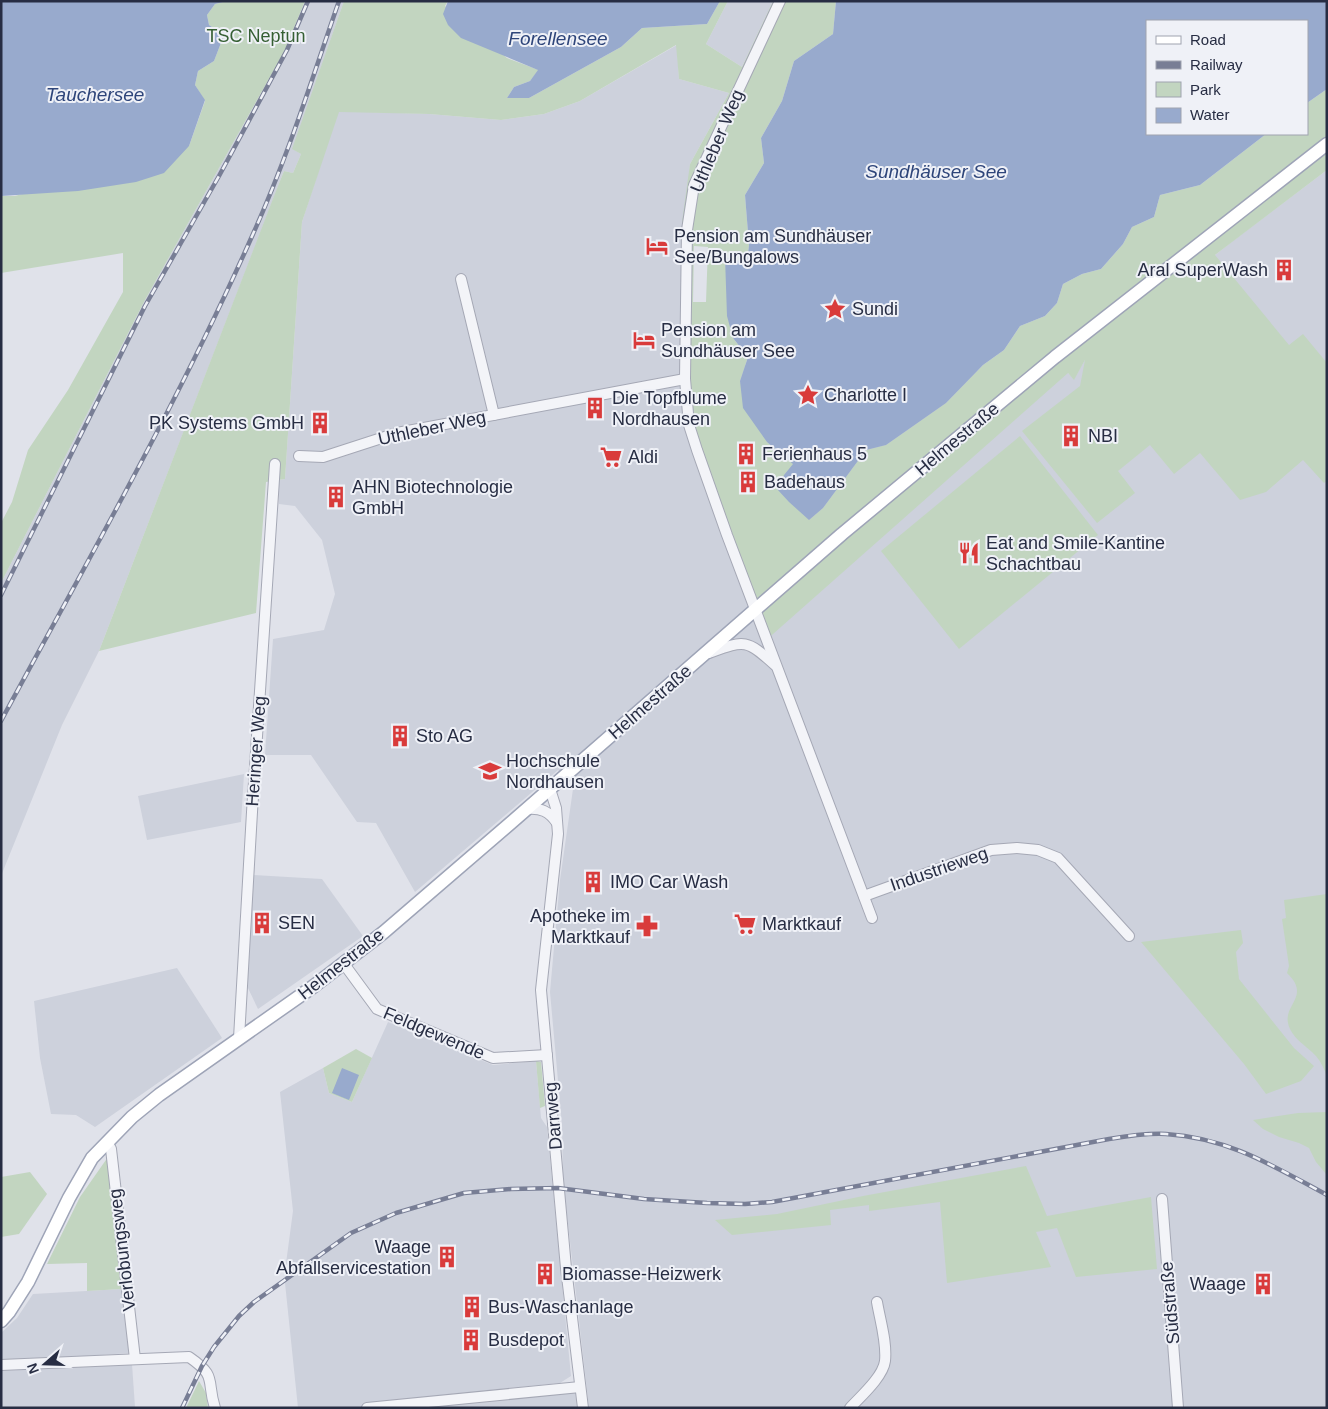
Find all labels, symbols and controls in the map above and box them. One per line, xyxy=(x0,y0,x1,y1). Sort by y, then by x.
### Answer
legend xyxy=(1146,20,1308,135)
park label: TSC Neptun xyxy=(206,26,306,46)
water label: Forellensee xyxy=(508,28,608,49)
text: Road xyxy=(1190,31,1226,48)
text: Railway xyxy=(1190,56,1243,73)
text: Park xyxy=(1190,81,1221,98)
water label: Tauchersee xyxy=(46,84,144,105)
street label: Uthleber Weg xyxy=(686,87,748,195)
text: Water xyxy=(1190,106,1229,123)
water label: Sundhäuser See xyxy=(865,161,1007,182)
place label: Pension am Sundhäuser See/Bungalows xyxy=(674,226,871,267)
hotel icon: Pension am Sundhäuser See/Bungalows xyxy=(644,233,670,259)
building icon: Aral SuperWash xyxy=(1271,257,1297,283)
place label: Aral SuperWash xyxy=(1138,260,1268,280)
place icon: Sundi xyxy=(822,296,848,322)
place label: Sundi xyxy=(852,299,898,319)
place label: Pension am Sundhäuser See xyxy=(661,320,795,361)
hotel icon: Pension am Sundhäuser See xyxy=(631,327,657,353)
place icon: Charlotte I xyxy=(795,382,821,408)
place label: Charlotte I xyxy=(824,385,907,405)
place label: Die Topfblume Nordhausen xyxy=(612,388,727,429)
building icon: Die Topfblume Nordhausen xyxy=(582,395,608,421)
street label: Helmestraße xyxy=(911,398,1003,480)
street label: Uthleber Weg xyxy=(376,407,488,449)
building icon: PK Systems GmbH xyxy=(307,410,333,436)
place label: PK Systems GmbH xyxy=(149,413,304,433)
building icon: NBI xyxy=(1058,423,1084,449)
place label: NBI xyxy=(1088,426,1118,446)
building icon: Ferienhaus 5 xyxy=(733,441,759,467)
supermarket icon: Aldi xyxy=(598,444,624,470)
place label: Ferienhaus 5 xyxy=(762,444,867,464)
place label: Aldi xyxy=(628,447,658,467)
building icon: Badehaus xyxy=(735,469,761,495)
place label: Badehaus xyxy=(764,472,845,492)
place label: AHN Biotechnologie GmbH xyxy=(352,477,513,518)
building icon: AHN Biotechnologie GmbH xyxy=(323,484,349,510)
place label: Eat and Smile-Kantine Schachtbau xyxy=(986,533,1165,574)
restaurant icon: Eat and Smile-Kantine Schachtbau xyxy=(956,540,982,566)
street label: Helmestraße xyxy=(605,661,695,743)
street label: Heringer Weg xyxy=(242,695,270,807)
building icon: Sto AG xyxy=(387,723,413,749)
place label: Sto AG xyxy=(416,726,473,746)
place label: Hochschule Nordhausen xyxy=(506,751,604,792)
school or university icon: Hochschule Nordhausen xyxy=(477,758,503,784)
street label: Industrieweg xyxy=(887,843,991,895)
building icon: IMO Car Wash xyxy=(580,869,606,895)
place label: IMO Car Wash xyxy=(610,872,728,892)
place label: Apotheke im Marktkauf xyxy=(530,906,631,947)
building icon: SEN xyxy=(249,910,275,936)
supermarket icon: Marktkauf xyxy=(732,911,758,937)
place label: SEN xyxy=(278,913,315,933)
pharmacy icon: Apotheke im Marktkauf xyxy=(634,913,660,939)
place label: Marktkauf xyxy=(762,914,842,934)
street label: Helmestraße xyxy=(294,924,388,1004)
street label: Feldgewende xyxy=(380,1003,488,1063)
street label: Darrweg xyxy=(540,1081,566,1151)
street label: Verlobungsweg xyxy=(105,1188,139,1312)
place label: Waage Abfallservicestation xyxy=(276,1237,431,1278)
building icon: Waage Abfallservicestation xyxy=(434,1244,460,1270)
building icon: Biomasse-Heizwerk xyxy=(532,1261,558,1287)
street label: Südstraße xyxy=(1156,1261,1184,1345)
place label: Biomasse-Heizwerk xyxy=(562,1264,722,1284)
building icon: Waage xyxy=(1250,1271,1276,1297)
place label: Waage xyxy=(1190,1274,1246,1294)
building icon: Bus-Waschanlage xyxy=(459,1294,485,1320)
place label: Bus-Waschanlage xyxy=(488,1297,633,1317)
building icon: Busdepot xyxy=(458,1327,484,1353)
place label: Busdepot xyxy=(488,1330,564,1350)
north arrow xyxy=(20,1339,70,1389)
text: N xyxy=(24,1361,42,1376)

